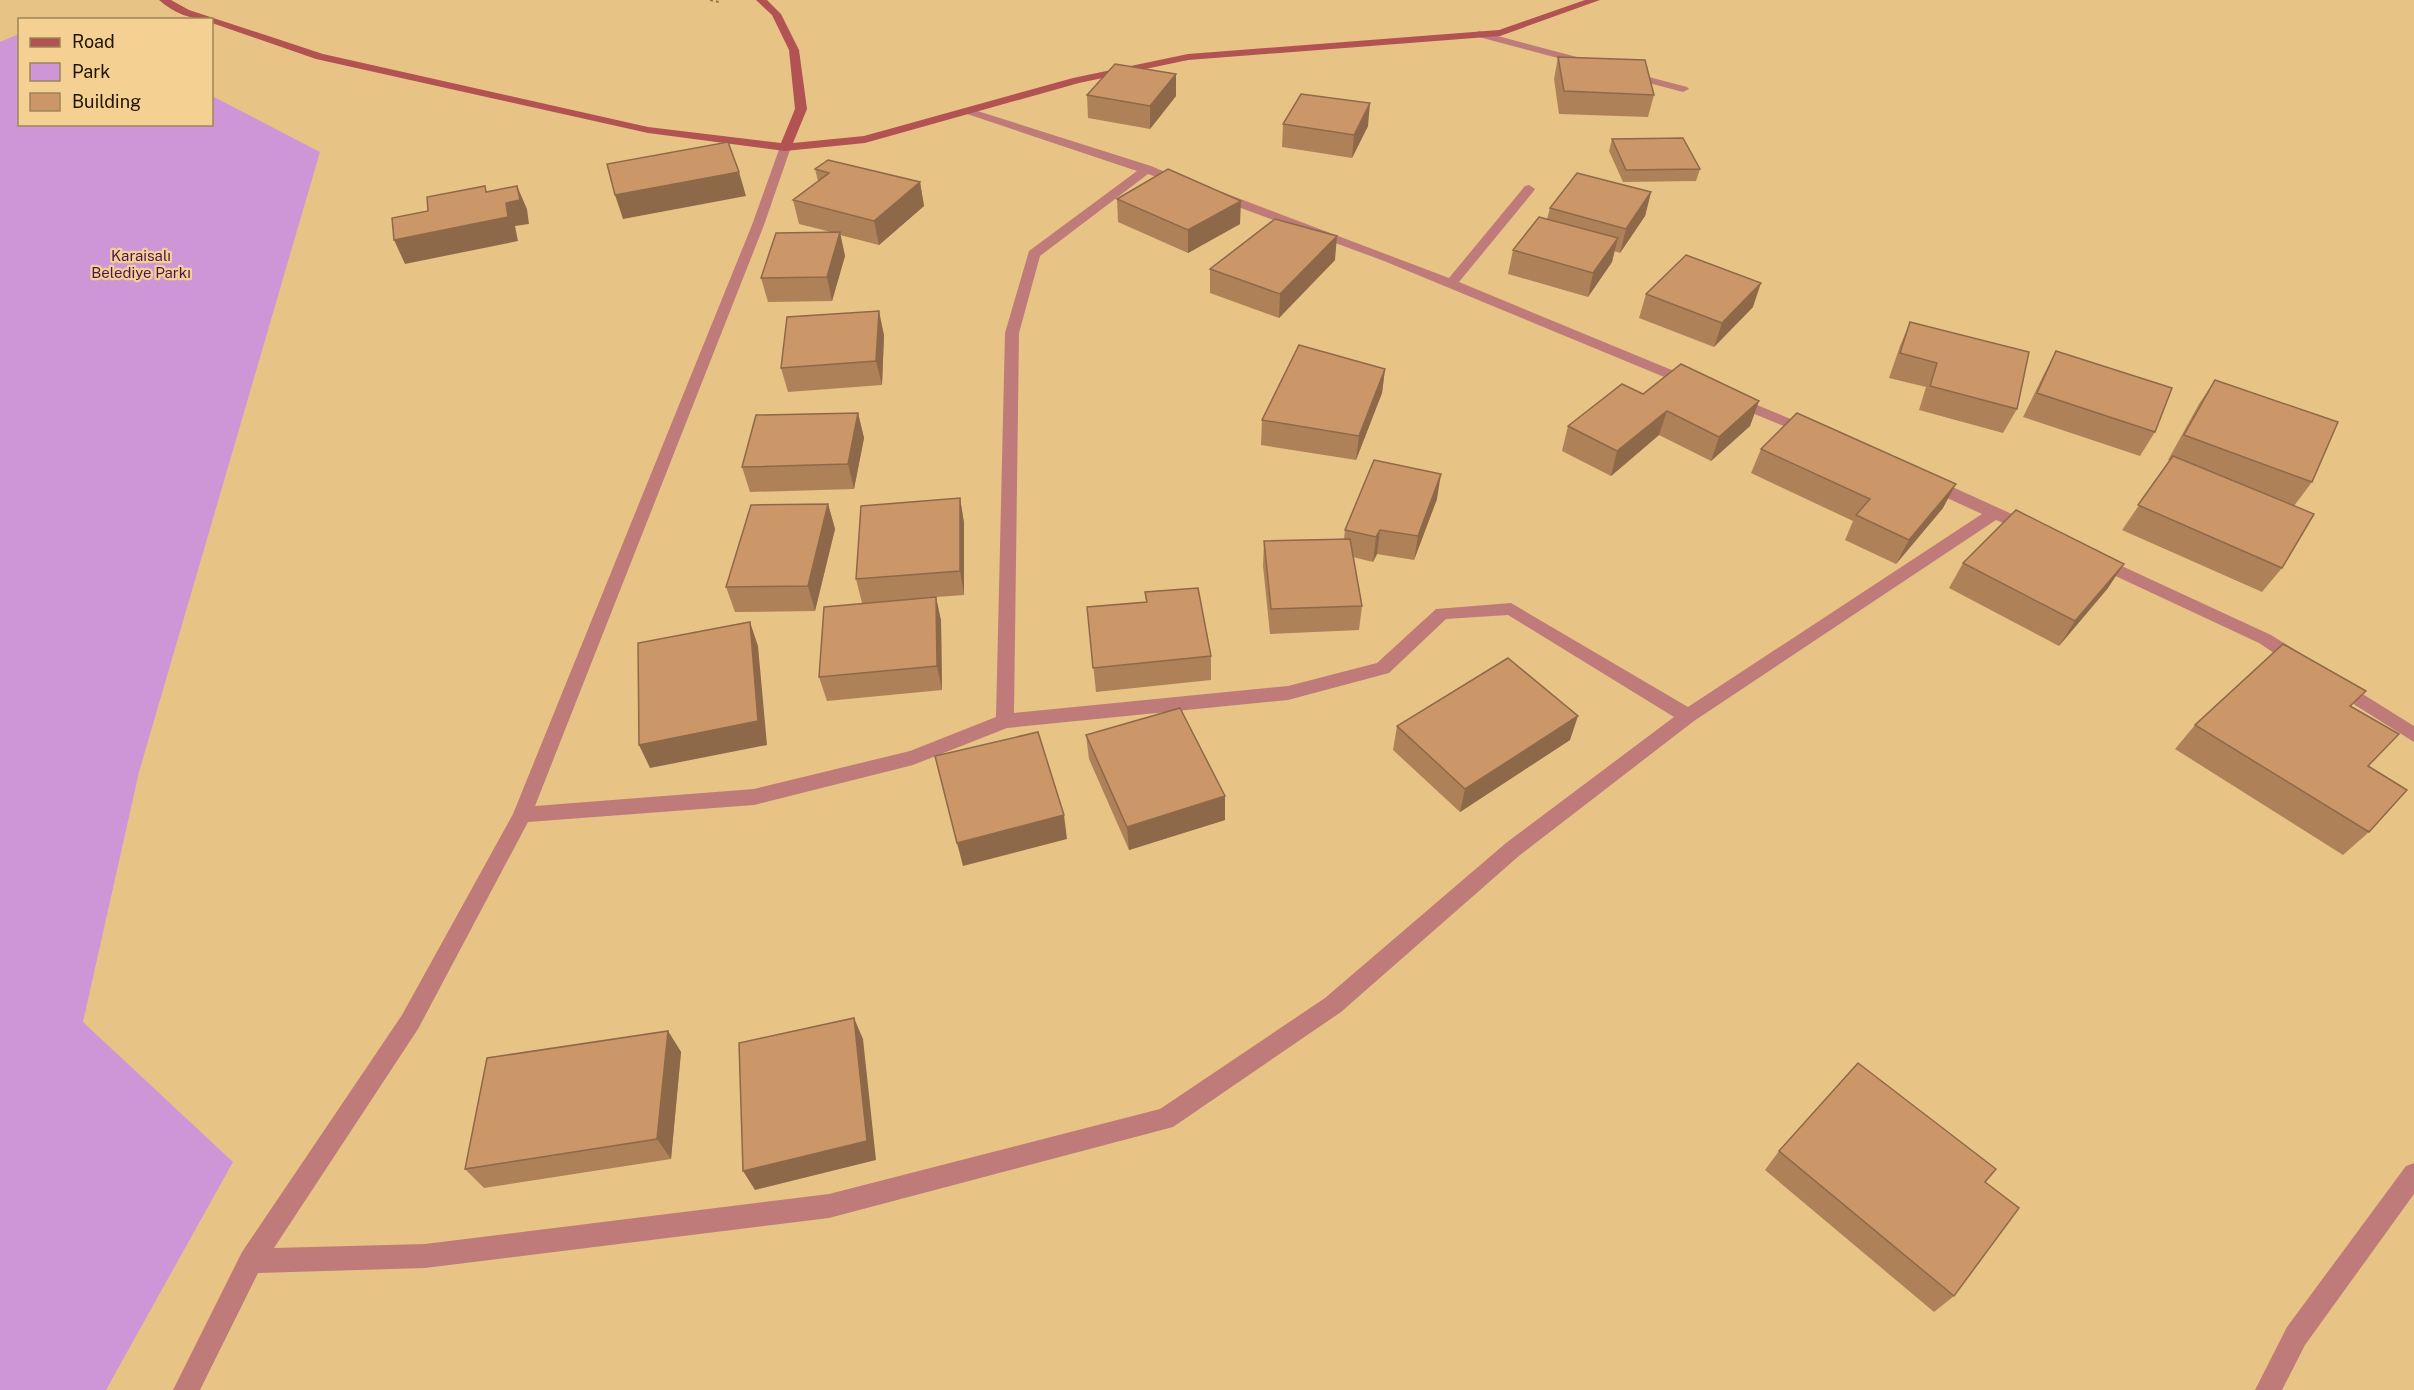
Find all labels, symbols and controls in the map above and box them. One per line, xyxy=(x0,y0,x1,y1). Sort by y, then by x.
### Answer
legend xyxy=(18,18,213,126)
text: Road xyxy=(72,31,115,52)
text: Park xyxy=(72,61,110,82)
text: Building xyxy=(72,91,141,112)
park label: Karaisalı Belediye Parkı xyxy=(91,247,191,281)

